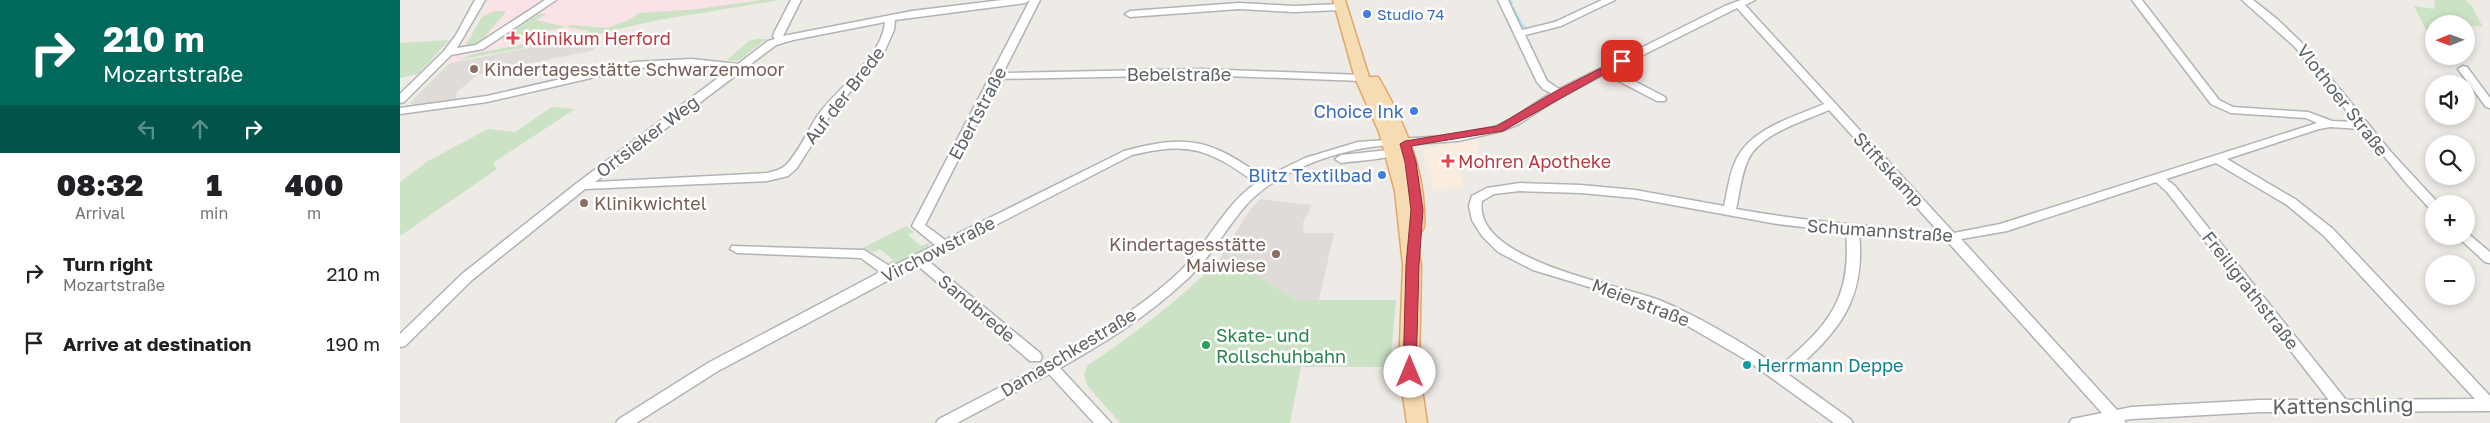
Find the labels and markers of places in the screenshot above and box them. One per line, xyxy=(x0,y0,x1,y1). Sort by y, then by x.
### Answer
place label: Studio 74 xyxy=(1377,5,1444,23)
marker: Studio 74 xyxy=(1361,8,1373,20)
place label: Klinikum Herford xyxy=(524,27,671,49)
marker: Klinikum Herford xyxy=(506,31,520,45)
pin xyxy=(1601,40,1643,82)
place label: Kindertagesstätte Schwarzenmoor xyxy=(484,58,785,80)
marker: Kindertagesstätte Schwarzenmoor xyxy=(468,63,480,75)
place label: Choice Ink xyxy=(1313,100,1404,122)
marker: Choice Ink xyxy=(1408,105,1420,117)
place label: Mohren Apotheke xyxy=(1458,150,1611,172)
marker: Mohren Apotheke xyxy=(1442,155,1454,167)
place label: Blitz Textilbad xyxy=(1248,164,1372,186)
marker: Blitz Textilbad xyxy=(1376,169,1388,181)
place label: Klinikwichtel xyxy=(594,192,707,214)
marker: Klinikwichtel xyxy=(578,197,590,209)
place label: Kindertagesstätte Maiwiese xyxy=(1109,233,1266,276)
marker: Kindertagesstätte Maiwiese xyxy=(1270,248,1282,260)
place label: Skate- und Rollschuhbahn xyxy=(1216,324,1346,367)
marker: Skate- und Rollschuhbahn xyxy=(1200,339,1212,351)
place label: Herrmann Deppe xyxy=(1757,354,1904,376)
marker: Herrmann Deppe xyxy=(1741,359,1753,371)

